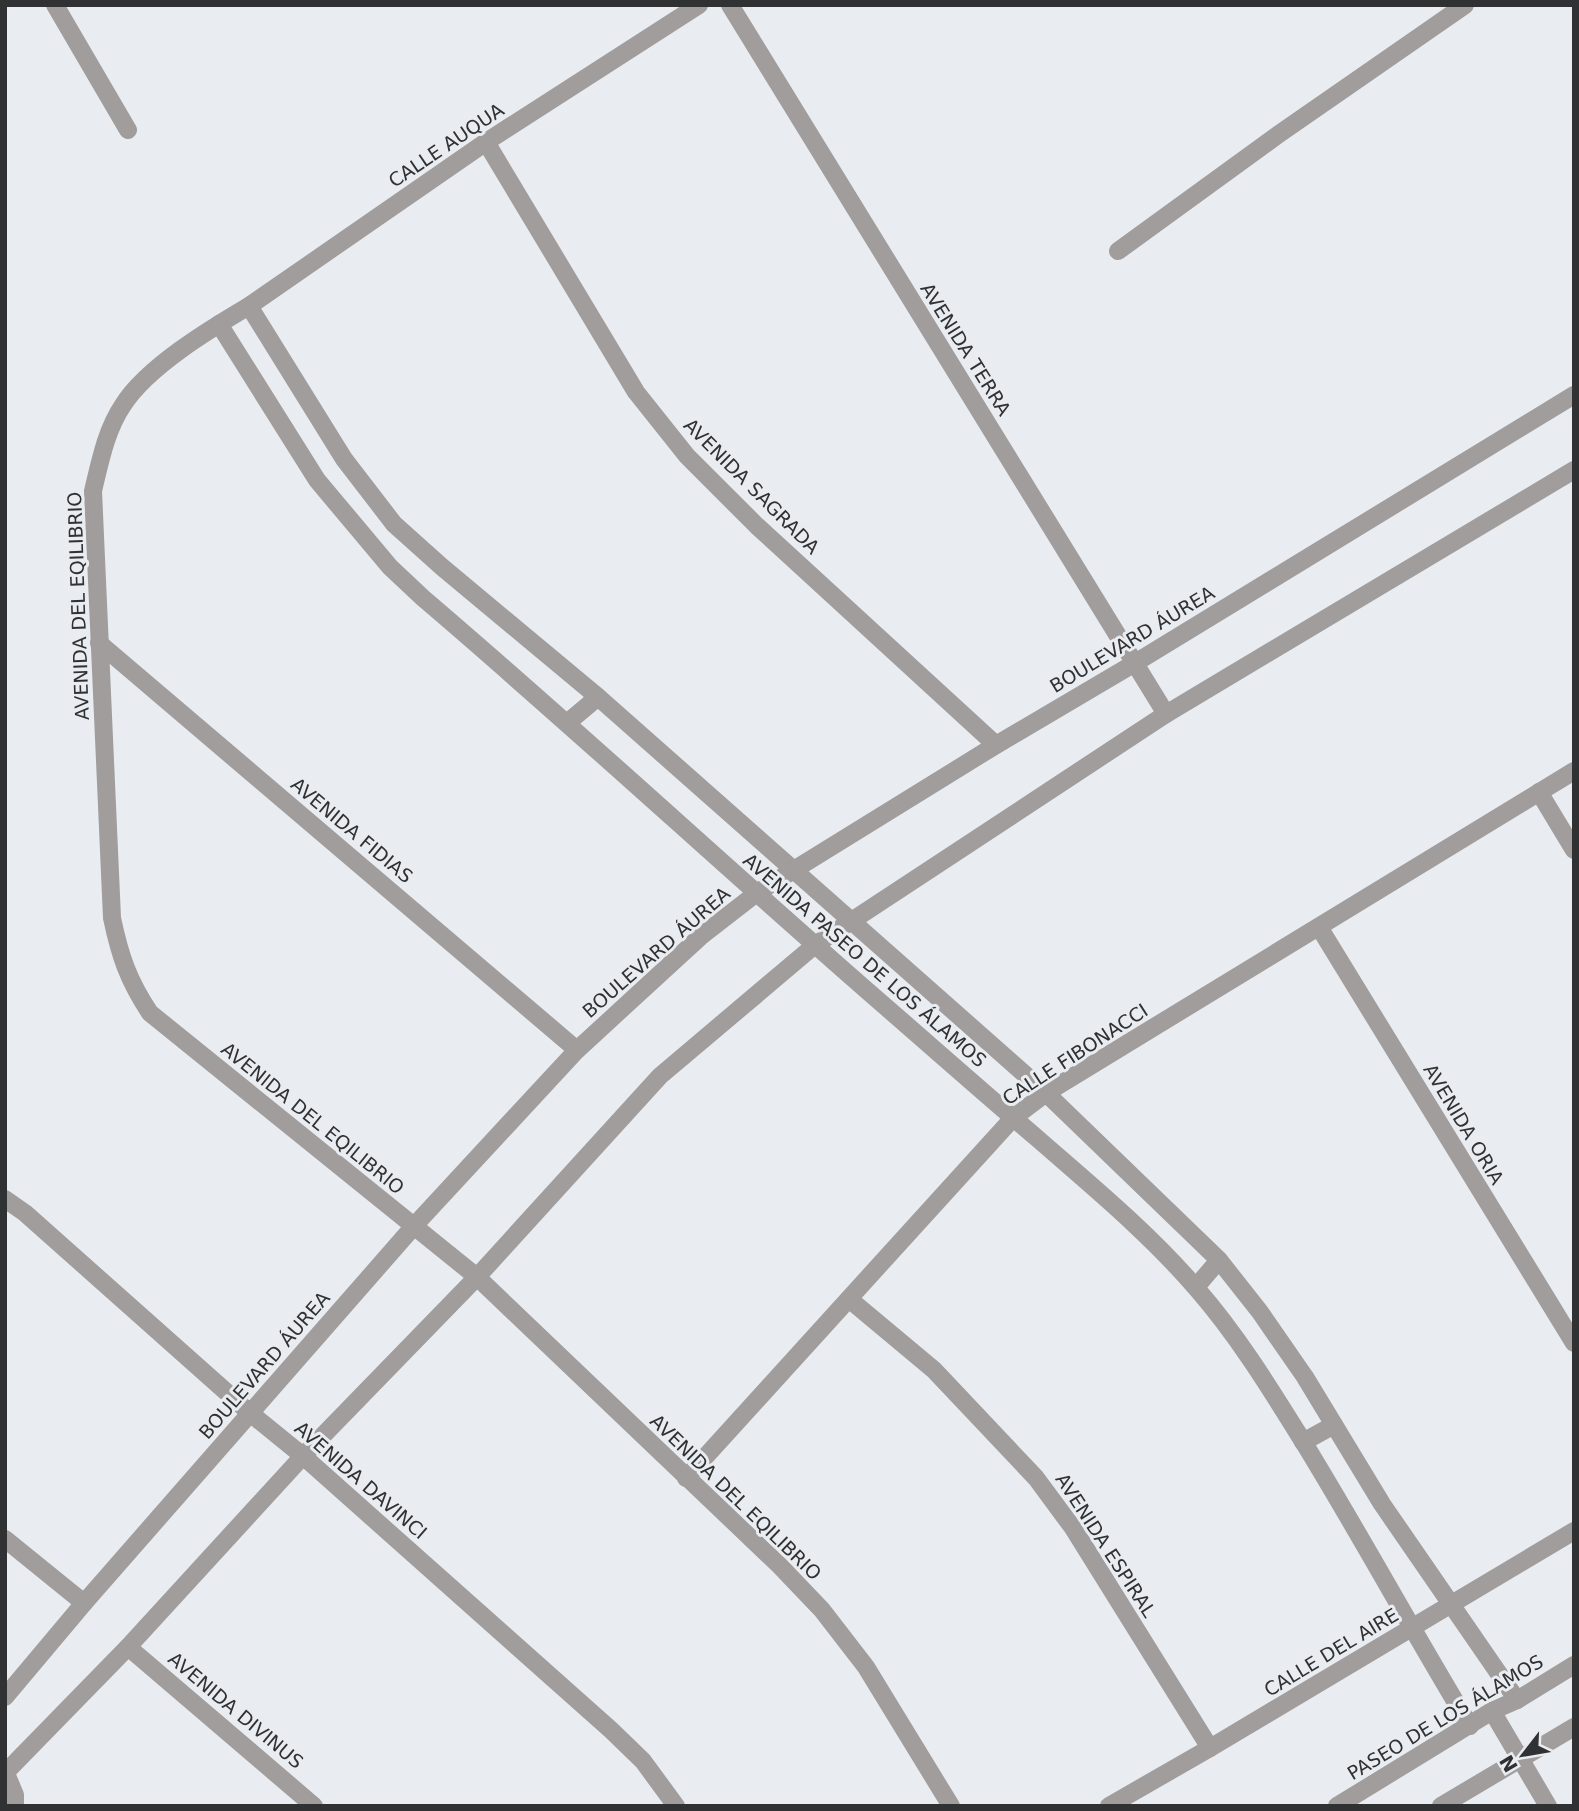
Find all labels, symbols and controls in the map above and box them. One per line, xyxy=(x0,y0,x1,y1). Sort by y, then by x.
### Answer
street label: CALLE AUQUA xyxy=(384,98,508,192)
street label: AVENIDA TERRA xyxy=(916,279,1016,419)
street label: AVENIDA SAGRADA xyxy=(680,414,824,558)
street label: AVENIDA DEL EQILIBRIO xyxy=(63,491,93,721)
street label: BOULEVARD ÁUREA xyxy=(1046,581,1218,697)
street label: AVENIDA FIDIAS xyxy=(287,773,417,887)
street label: AVENIDA PASEO DE LOS ÁLAMOS xyxy=(739,849,991,1071)
street label: BOULEVARD ÁUREA xyxy=(578,882,734,1022)
street label: CALLE FIBONACCI xyxy=(998,999,1152,1109)
street label: AVENIDA DEL EQILIBRIO xyxy=(217,1037,409,1199)
street label: AVENIDA ORIA xyxy=(1419,1060,1509,1188)
street label: BOULEVARD ÁUREA xyxy=(194,1287,334,1443)
street label: AVENIDA DEL EQILIBRIO xyxy=(646,1410,826,1584)
street label: AVENIDA DAVINCI xyxy=(290,1417,432,1543)
street label: AVENIDA ESPIRAL xyxy=(1051,1469,1161,1621)
street label: CALLE DEL AIRE xyxy=(1260,1603,1402,1701)
street label: AVENIDA DIVINUS xyxy=(164,1647,308,1773)
street label: PASEO DE LOS ÁLAMOS xyxy=(1343,1650,1547,1784)
north arrow xyxy=(1488,1720,1558,1790)
text: N xyxy=(1495,1751,1522,1776)

